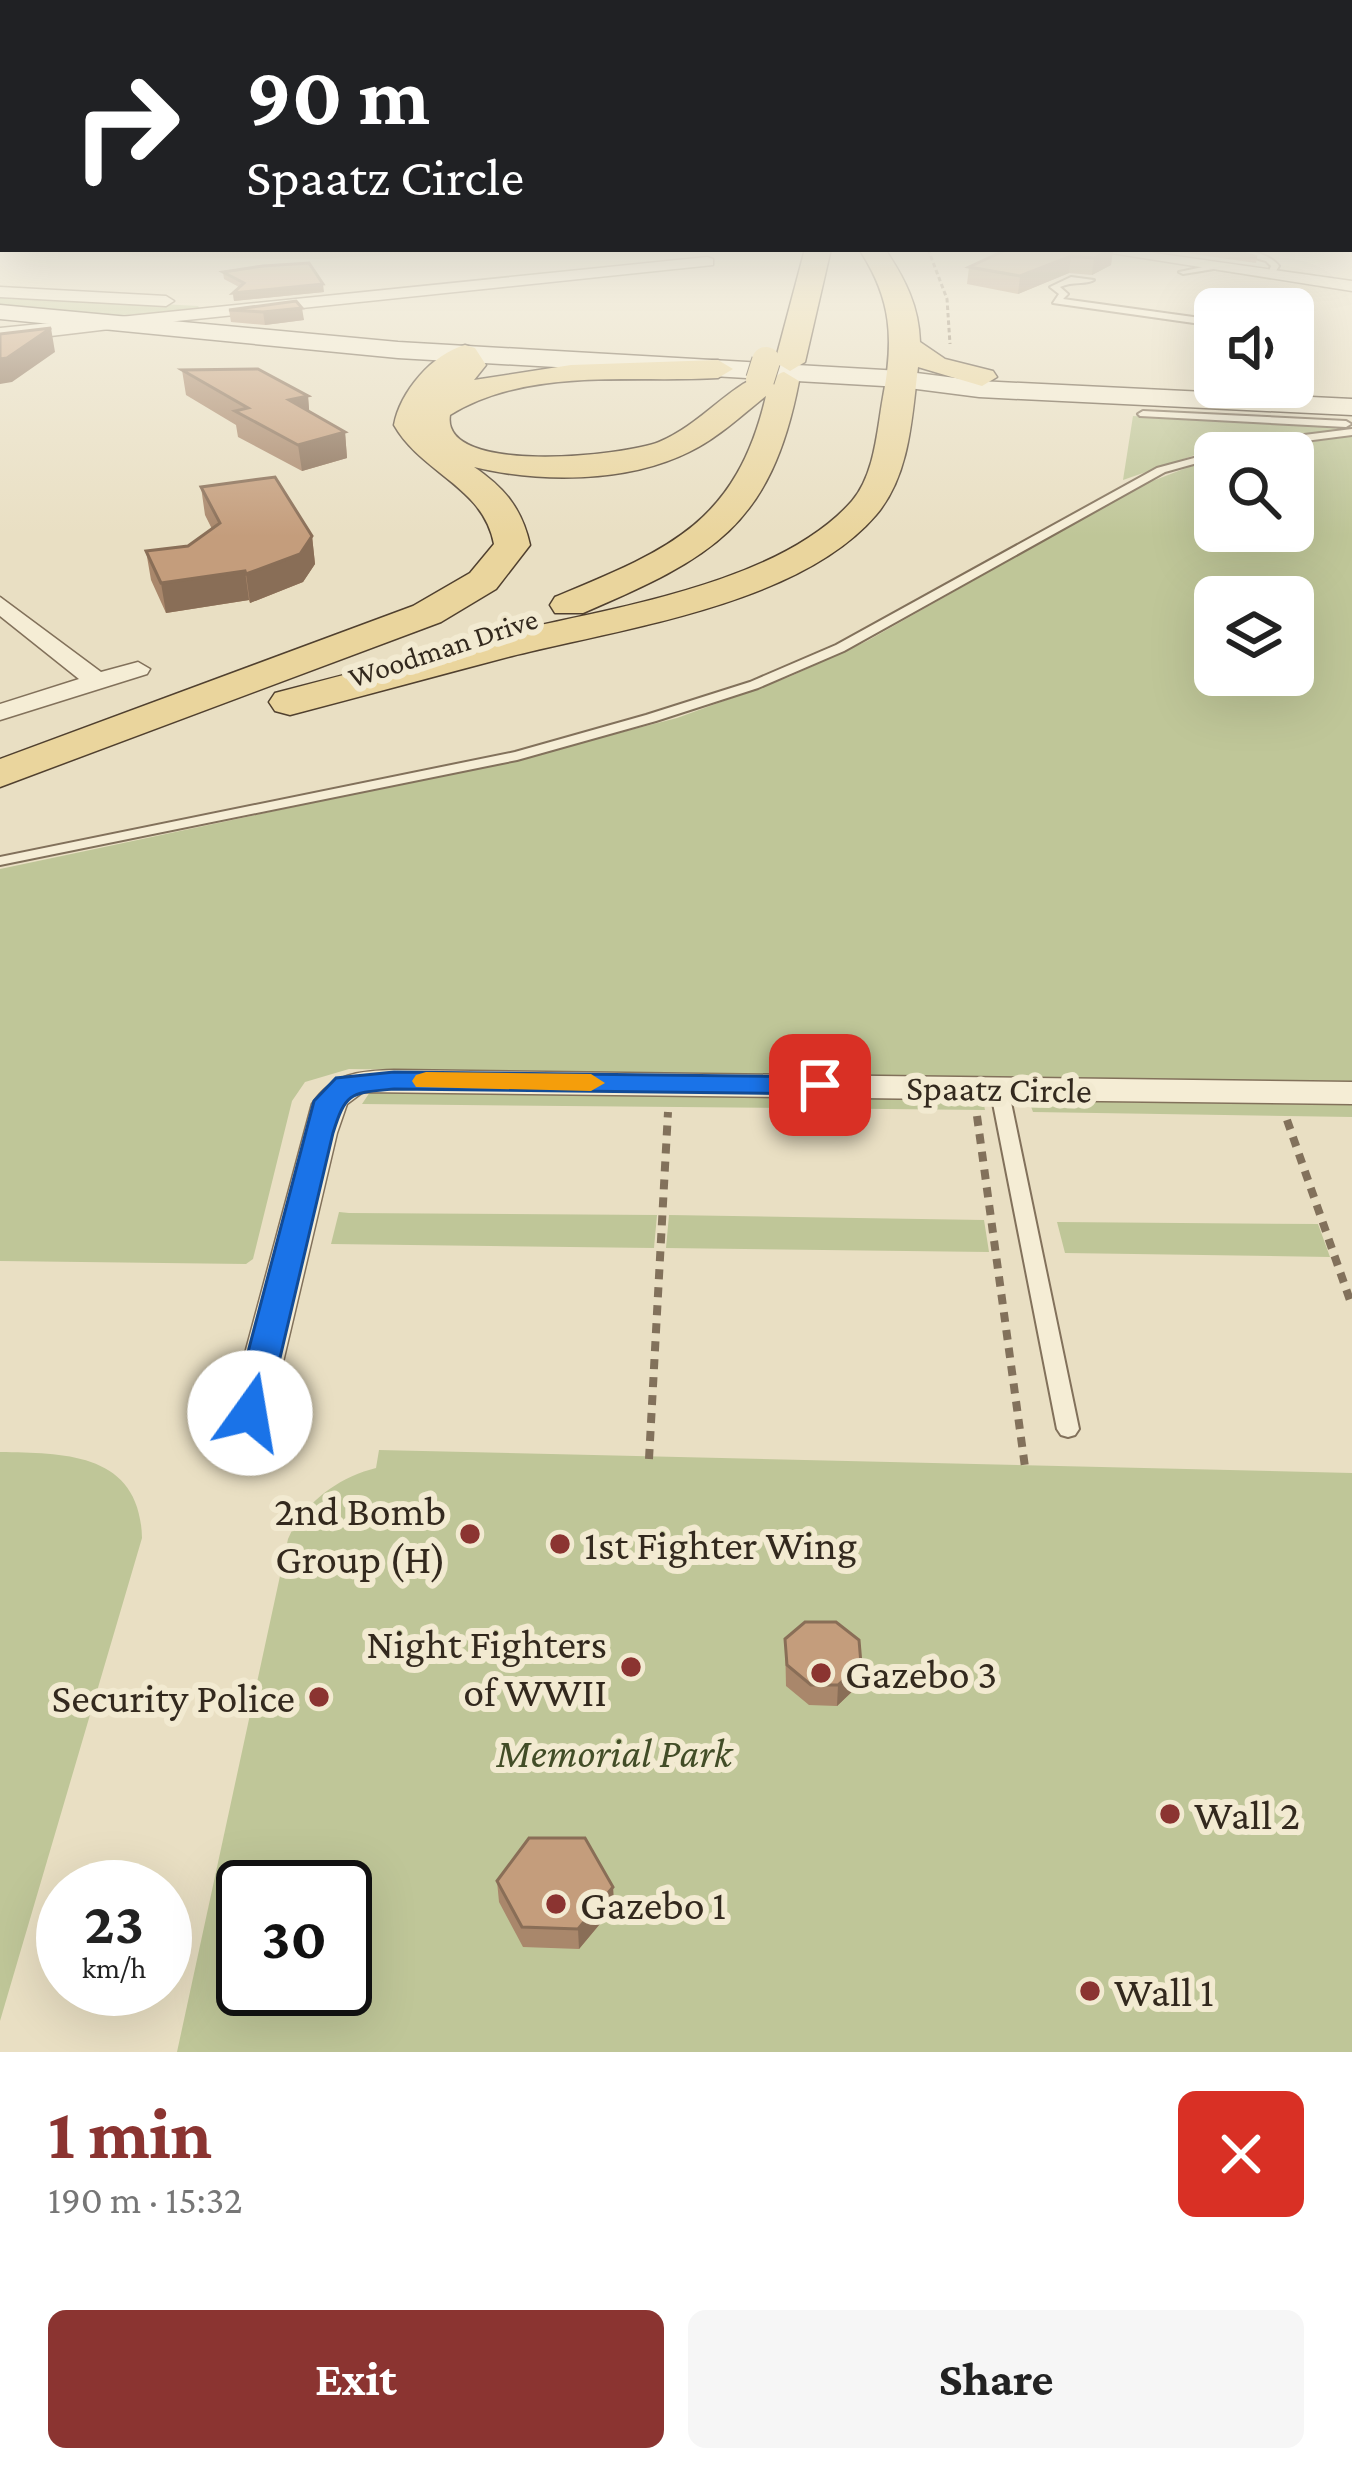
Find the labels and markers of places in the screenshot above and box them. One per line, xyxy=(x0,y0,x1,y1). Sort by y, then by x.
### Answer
pin xyxy=(769,1034,871,1136)
place label: 2nd Bomb Group (H) xyxy=(274,1487,446,1583)
marker: 2nd Bomb Group (H) xyxy=(457,1521,483,1547)
place label: 1st Fighter Wing xyxy=(584,1521,857,1568)
marker: 1st Fighter Wing xyxy=(547,1531,573,1557)
place label: Night Fighters of WWII xyxy=(366,1620,607,1715)
place label: Gazebo 3 xyxy=(845,1650,997,1697)
marker: Night Fighters of WWII xyxy=(618,1654,644,1680)
marker: Gazebo 3 xyxy=(808,1660,834,1686)
place label: Security Police xyxy=(52,1674,295,1721)
marker: Security Police xyxy=(306,1684,332,1710)
place label: Wall 2 xyxy=(1194,1791,1300,1838)
marker: Wall 2 xyxy=(1157,1801,1183,1827)
place label: Gazebo 1 xyxy=(580,1881,726,1928)
marker: Gazebo 1 xyxy=(543,1891,569,1917)
place label: Wall 1 xyxy=(1114,1968,1214,2015)
marker: Wall 1 xyxy=(1077,1978,1103,2004)

